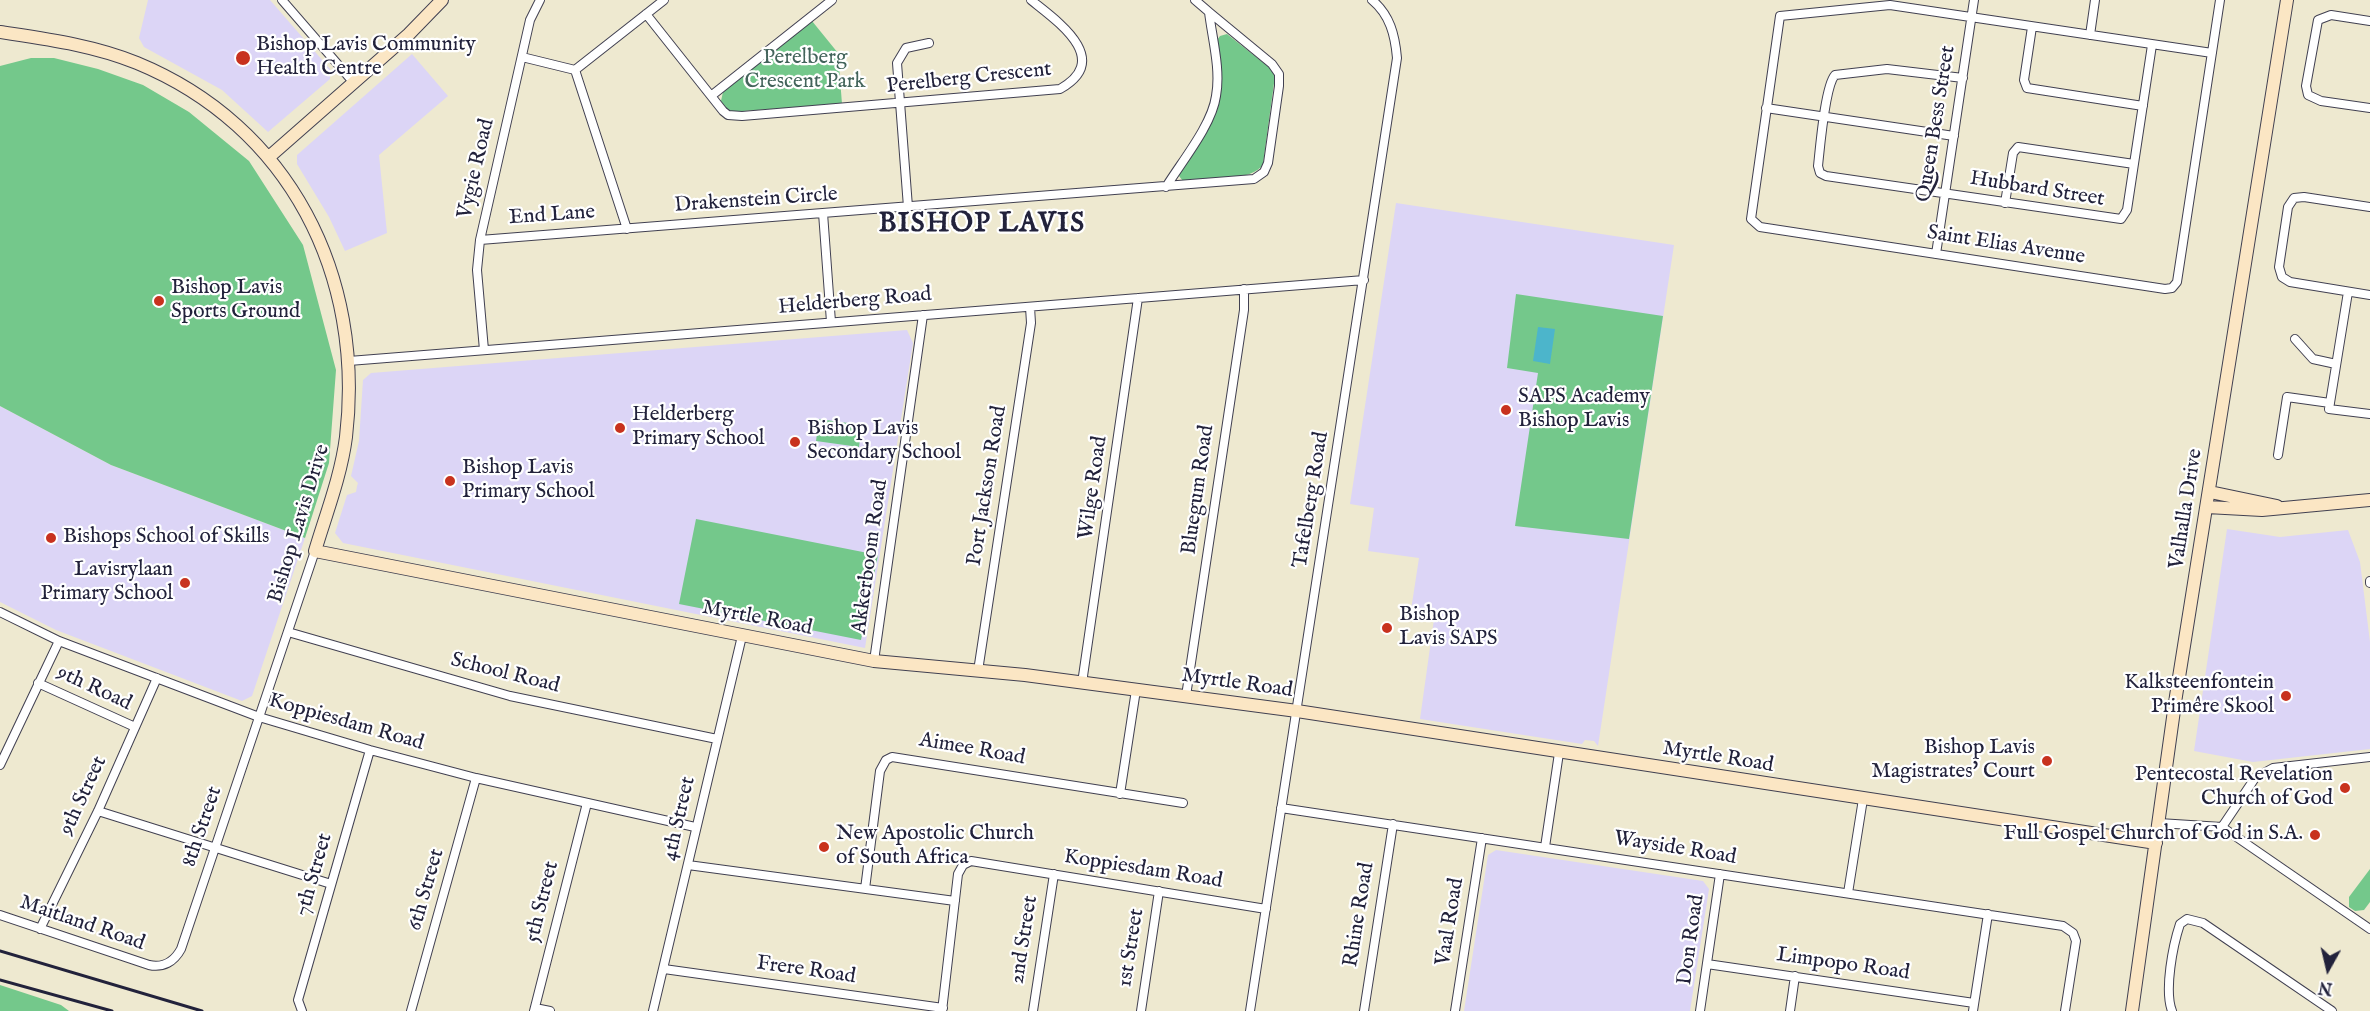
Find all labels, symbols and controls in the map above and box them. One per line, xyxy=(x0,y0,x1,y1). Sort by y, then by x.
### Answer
place label: Bishop Lavis Community Health Centre xyxy=(256,33,476,83)
street label: Queen Bess Street xyxy=(1912,44,1962,204)
park label: Perelberg Crescent Park xyxy=(744,46,866,96)
marker: Bishop Lavis Community Health Centre xyxy=(234,49,252,67)
street label: Perelberg Crescent xyxy=(885,58,1053,100)
street label: Vygie Road xyxy=(453,117,501,221)
street label: Hubbard Street xyxy=(1968,167,2106,213)
street label: Drakenstein Circle xyxy=(673,183,839,219)
street label: End Lane xyxy=(508,200,596,232)
district label: BISHOP LAVIS xyxy=(878,209,1086,241)
street label: Saint Elias Avenue xyxy=(1925,221,2087,271)
place label: Bishop Lavis Sports Ground xyxy=(171,276,300,326)
street label: Helderberg Road xyxy=(777,283,933,321)
marker: Bishop Lavis Sports Ground xyxy=(152,294,166,308)
place label: SAPS Academy Bishop Lavis xyxy=(1518,385,1650,435)
place label: Helderberg Primary School xyxy=(632,403,765,453)
marker: SAPS Academy Bishop Lavis xyxy=(1499,403,1513,417)
street label: Port Jackson Road xyxy=(963,404,1013,568)
place label: Bishop Lavis Secondary School xyxy=(807,417,961,467)
marker: Helderberg Primary School xyxy=(613,421,627,435)
street label: Bluegum Road xyxy=(1177,424,1221,556)
street label: Tafelberg Road xyxy=(1289,430,1335,570)
marker: Bishop Lavis Secondary School xyxy=(788,435,802,449)
street label: Wilge Road xyxy=(1074,435,1114,541)
street label: Bishop Lavis Drive xyxy=(264,441,336,607)
street label: Valhalla Drive xyxy=(2165,447,2209,571)
place label: Bishop Lavis Primary School xyxy=(462,456,595,506)
marker: Bishop Lavis Primary School xyxy=(443,474,457,488)
street label: Akkerboom Road xyxy=(848,478,894,636)
place label: Bishops School of Skills xyxy=(63,525,269,551)
marker: Bishops School of Skills xyxy=(44,531,58,545)
place label: Lavisrylaan Primary School xyxy=(40,558,173,608)
marker: Lavisrylaan Primary School xyxy=(178,576,192,590)
street label: Myrtle Road xyxy=(700,596,814,642)
place label: Bishop Lavis SAPS xyxy=(1399,603,1498,653)
marker: Bishop Lavis SAPS xyxy=(1380,621,1394,635)
street label: School Road xyxy=(448,648,562,700)
street label: 9th Road xyxy=(53,661,135,717)
street label: Myrtle Road xyxy=(1180,664,1294,704)
place label: Kalksteenfontein Primêre Skool xyxy=(2124,671,2274,721)
street label: Koppiesdam Road xyxy=(266,689,426,757)
marker: Kalksteenfontein Primêre Skool xyxy=(2279,689,2293,703)
street label: Aimee Road xyxy=(917,728,1027,772)
place label: Bishop Lavis Magistrates' Court xyxy=(1871,736,2035,786)
street label: Myrtle Road xyxy=(1661,737,1775,779)
street label: 9th Street xyxy=(55,752,113,840)
marker: Bishop Lavis Magistrates' Court xyxy=(2040,754,2054,768)
place label: Pentecostal Revelation Church of God xyxy=(2135,763,2333,813)
street label: 4th Street xyxy=(658,775,702,863)
marker: Pentecostal Revelation Church of God xyxy=(2338,781,2352,795)
street label: 8th Street xyxy=(178,783,228,871)
place label: New Apostolic Church of South Africa xyxy=(836,822,1034,872)
place label: Full Gospel Church of God in S.A. xyxy=(2003,822,2303,848)
street label: Wayside Road xyxy=(1612,827,1738,871)
marker: Full Gospel Church of God in S.A. xyxy=(2308,828,2322,842)
street label: 7th Street xyxy=(291,831,339,919)
marker: New Apostolic Church of South Africa xyxy=(817,840,831,854)
street label: Koppiesdam Road xyxy=(1062,845,1224,895)
street label: 6th Street xyxy=(403,846,451,934)
street label: 5th Street xyxy=(521,859,565,945)
street label: Rhine Road xyxy=(1339,861,1381,969)
street label: Vaal Road xyxy=(1432,876,1470,968)
street label: Maitland Road xyxy=(16,891,148,957)
street label: Don Road xyxy=(1673,893,1711,987)
street label: 2nd Street xyxy=(1006,894,1044,986)
street label: 1st Street xyxy=(1113,907,1151,989)
north arrow xyxy=(2298,939,2358,999)
street label: Limpopo Road xyxy=(1775,943,1911,987)
street label: Frere Road xyxy=(755,952,857,990)
text: N xyxy=(2317,976,2334,998)

